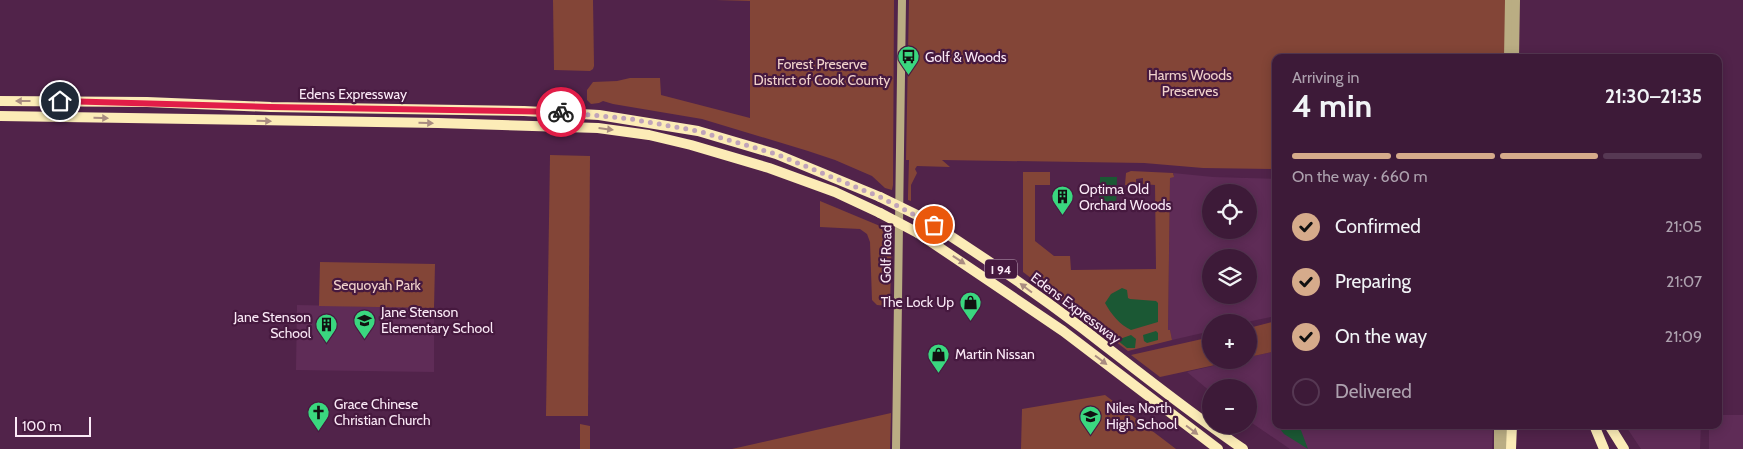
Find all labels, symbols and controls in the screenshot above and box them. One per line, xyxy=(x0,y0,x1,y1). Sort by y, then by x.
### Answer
bus stop icon: Golf & Woods xyxy=(897,45,921,76)
place label: Golf & Woods xyxy=(925,48,1007,66)
park label: Forest Preserve District of Cook County xyxy=(754,55,890,89)
park label: Harms Woods Preserves xyxy=(1148,66,1232,100)
text: Arriving in xyxy=(1292,68,1359,87)
pin xyxy=(39,80,81,122)
street label: Edens Expressway xyxy=(299,85,407,103)
text: 21:30–21:35 xyxy=(1605,85,1702,108)
text: 4 min xyxy=(1292,86,1372,125)
icon: home xyxy=(46,87,74,115)
courier xyxy=(536,87,586,137)
one-way arrow xyxy=(14,97,30,105)
icon: bike xyxy=(547,98,575,126)
one-way arrow xyxy=(93,114,109,122)
one-way arrow xyxy=(256,117,272,125)
one-way arrow xyxy=(418,119,434,127)
one-way arrow xyxy=(598,125,614,133)
text: On the way · 660 m xyxy=(1292,167,1428,186)
place label: Optima Old Orchard Woods xyxy=(1079,180,1172,214)
map controls xyxy=(1202,184,1257,434)
button: locate xyxy=(1202,184,1257,239)
building icon: Optima Old Orchard Woods xyxy=(1051,185,1075,216)
pin xyxy=(913,204,955,246)
icon: bag xyxy=(920,211,948,239)
icon: check xyxy=(1292,213,1320,241)
text: Confirmed xyxy=(1335,215,1421,238)
text: 21:05 xyxy=(1665,217,1702,236)
street label: Golf Road xyxy=(876,225,896,283)
button: layers xyxy=(1202,249,1257,304)
one-way arrow xyxy=(952,255,965,265)
road number: I 94 xyxy=(985,260,1017,278)
street label: Edens Expressway xyxy=(1027,268,1125,348)
icon: check xyxy=(1292,268,1320,296)
text: Preparing xyxy=(1335,270,1411,293)
text: 21:07 xyxy=(1666,272,1702,291)
park label: Sequoyah Park xyxy=(333,276,422,294)
one-way arrow xyxy=(1019,283,1033,293)
shop icon: The Lock Up xyxy=(958,290,982,321)
place label: The Lock Up xyxy=(881,293,954,311)
place label: Jane Stenson Elementary School xyxy=(380,303,494,337)
place label: Jane Stenson School xyxy=(233,308,312,342)
school or university icon: Jane Stenson Elementary School xyxy=(353,308,377,339)
building icon: Jane Stenson School xyxy=(315,313,339,344)
button: + xyxy=(1202,314,1257,369)
icon: check xyxy=(1292,323,1320,351)
text: On the way xyxy=(1335,325,1427,348)
text: 21:09 xyxy=(1665,327,1702,346)
shop icon: Martin Nissan xyxy=(927,342,951,373)
place label: Martin Nissan xyxy=(955,345,1035,363)
one-way arrow xyxy=(1094,354,1107,365)
button: − xyxy=(1202,379,1257,434)
text: Delivered xyxy=(1335,380,1412,403)
place label: Grace Chinese Christian Church xyxy=(334,395,431,429)
place label: Niles North High School xyxy=(1106,399,1178,433)
church icon: Grace Chinese Christian Church xyxy=(306,400,330,431)
school or university icon: Niles North High School xyxy=(1078,404,1102,435)
scale bar xyxy=(15,414,91,437)
text: 100 m xyxy=(22,417,62,435)
one-way arrow xyxy=(1185,424,1198,435)

